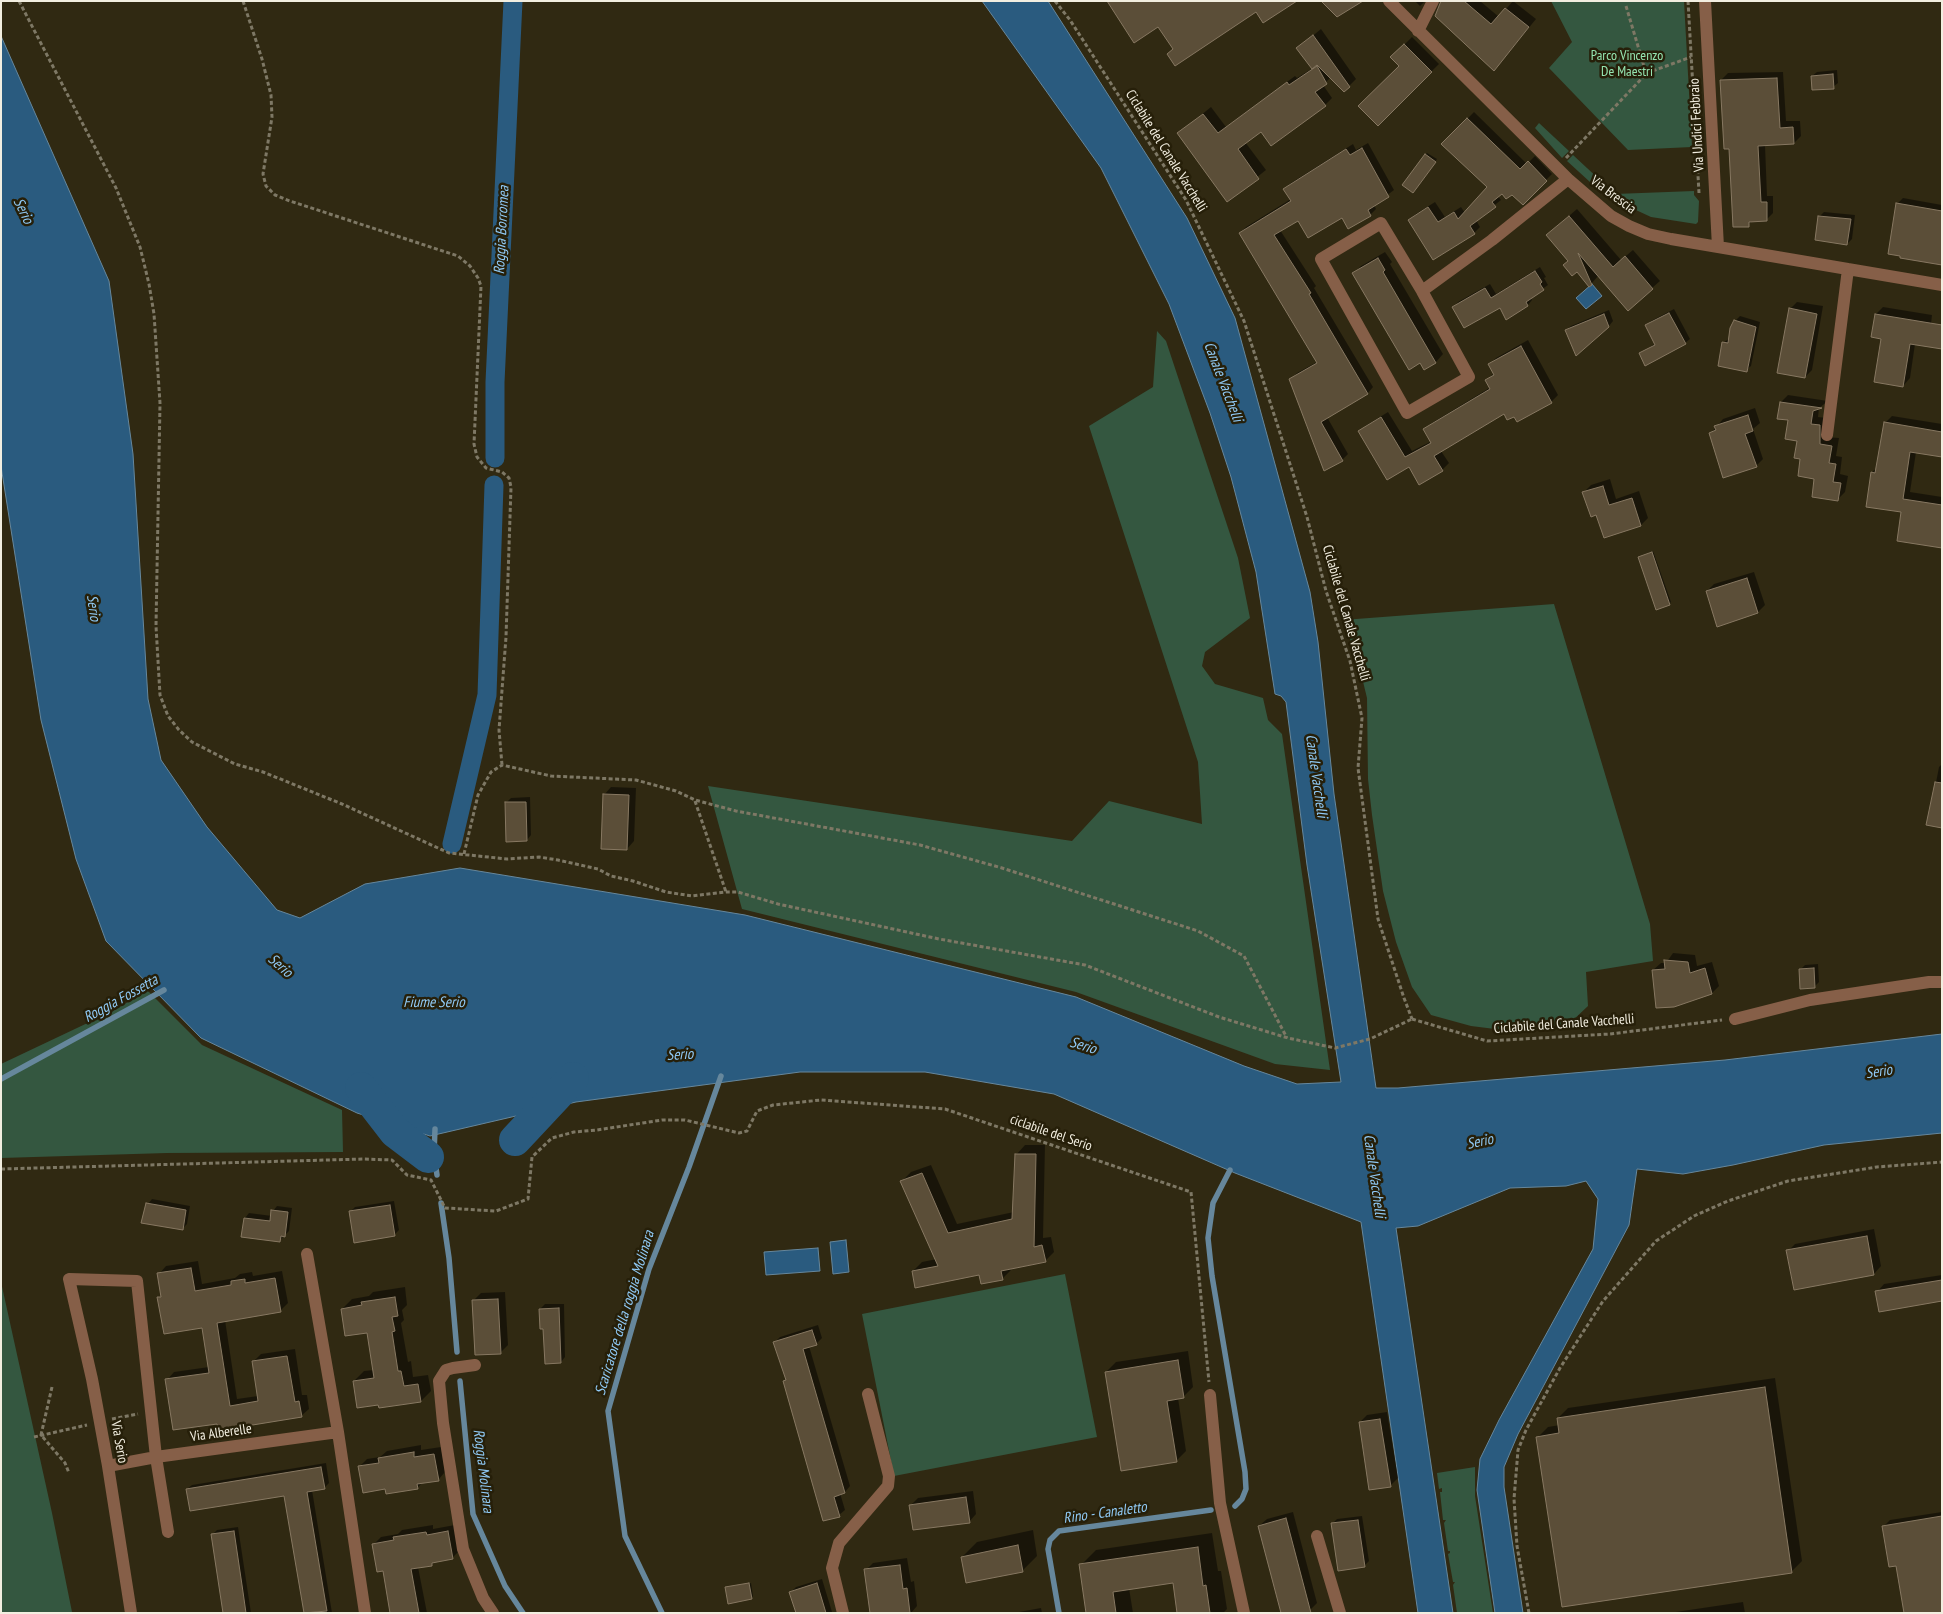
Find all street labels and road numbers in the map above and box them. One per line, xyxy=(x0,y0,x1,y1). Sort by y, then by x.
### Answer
street label: Via Undici Febbraio xyxy=(1686,78,1708,172)
street label: Ciclabile del Canale Vacchelli xyxy=(1122,87,1210,215)
street label: Via Brescia xyxy=(1587,172,1639,218)
street label: Ciclabile del Canale Vacchelli xyxy=(1319,543,1373,683)
street label: Ciclabile del Canale Vacchelli xyxy=(1493,1011,1635,1037)
street label: ciclabile del Serio xyxy=(1008,1111,1094,1155)
street label: Via Serio xyxy=(107,1419,131,1465)
street label: Via Alberelle xyxy=(189,1420,253,1446)

